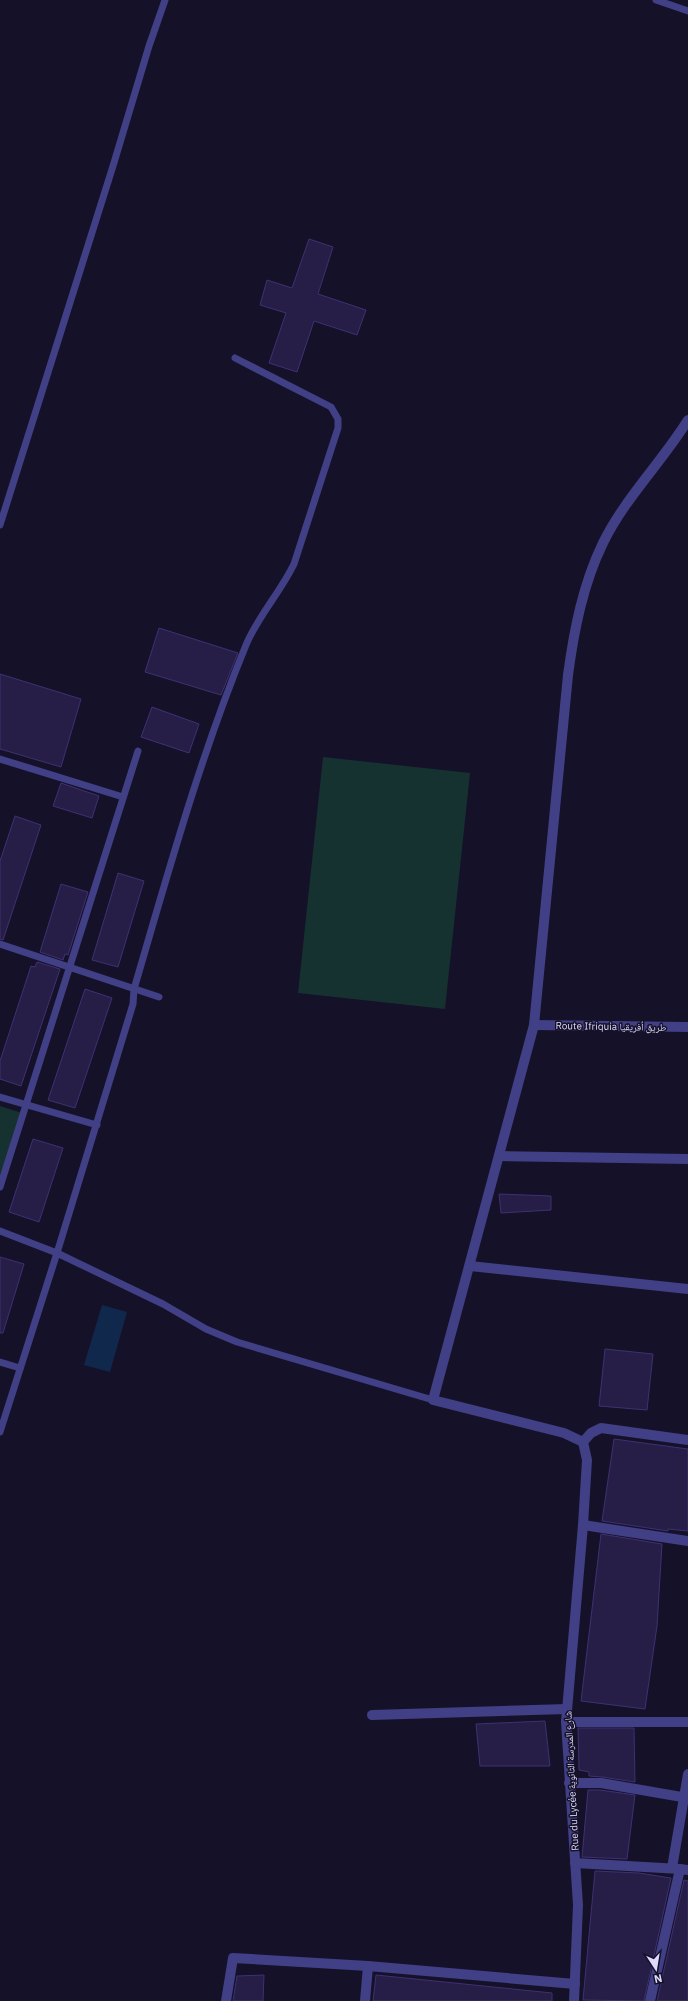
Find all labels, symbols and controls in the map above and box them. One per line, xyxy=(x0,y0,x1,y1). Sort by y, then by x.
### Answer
street label: Route Ifriquia طريق أفريقيا xyxy=(555,1019,667,1034)
street label: Rue du Lycée شارع المدرسة الثانوية xyxy=(561,1710,582,1851)
north arrow xyxy=(636,1949,676,1989)
text: N xyxy=(653,1971,663,1986)

